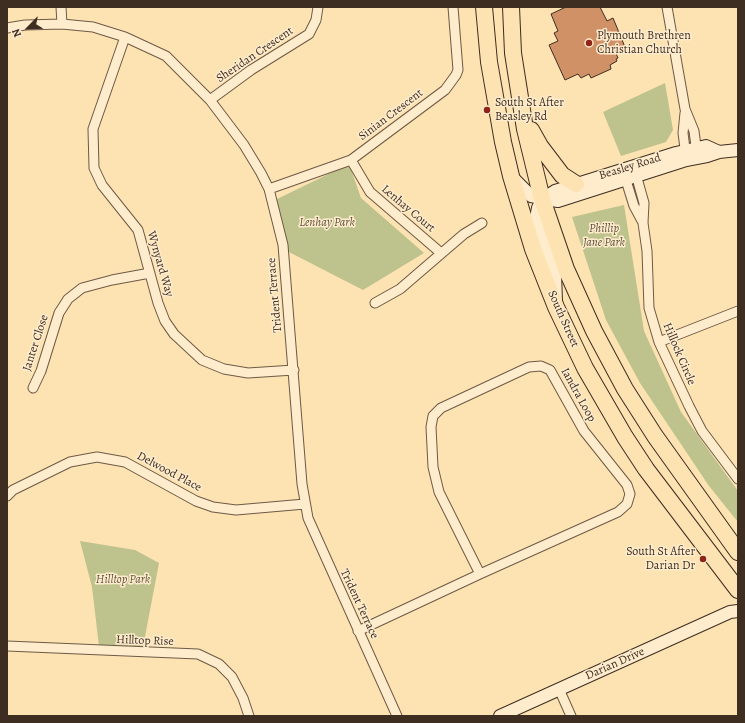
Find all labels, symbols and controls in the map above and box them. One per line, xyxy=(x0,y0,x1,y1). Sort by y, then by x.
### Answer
north arrow xyxy=(8,8,48,48)
street label: Sheridan Crescent xyxy=(214,24,296,86)
text: N xyxy=(8,26,25,40)
place label: Plymouth Brethren Christian Church xyxy=(597,29,691,57)
marker: Plymouth Brethren Christian Church xyxy=(584,38,594,48)
street label: Sinian Crescent xyxy=(356,86,426,144)
place label: South St After Beasley Rd xyxy=(495,96,564,124)
marker: South St After Beasley Rd xyxy=(482,105,492,115)
street label: Beasley Road xyxy=(597,151,663,183)
street label: Lenhay Court xyxy=(378,182,438,236)
park label: Lenhay Park xyxy=(299,216,355,230)
park label: Phillip Jane Park xyxy=(583,222,625,250)
street label: Wynyard Way xyxy=(144,230,176,298)
street label: Trident Terrace xyxy=(265,257,285,333)
street label: South Street xyxy=(544,288,582,350)
street label: Janter Close xyxy=(20,313,52,373)
street label: Hillock Circle xyxy=(659,321,699,387)
street label: Iandra Loop xyxy=(557,365,599,425)
street label: Delwood Place xyxy=(134,449,204,495)
place label: South St After Darian Dr xyxy=(626,545,695,573)
marker: South St After Darian Dr xyxy=(698,554,708,564)
street label: Trident Terrace xyxy=(337,567,381,641)
park label: Hilltop Park xyxy=(96,573,150,587)
street label: Hilltop Rise xyxy=(116,633,174,649)
street label: Darian Drive xyxy=(583,645,647,683)

